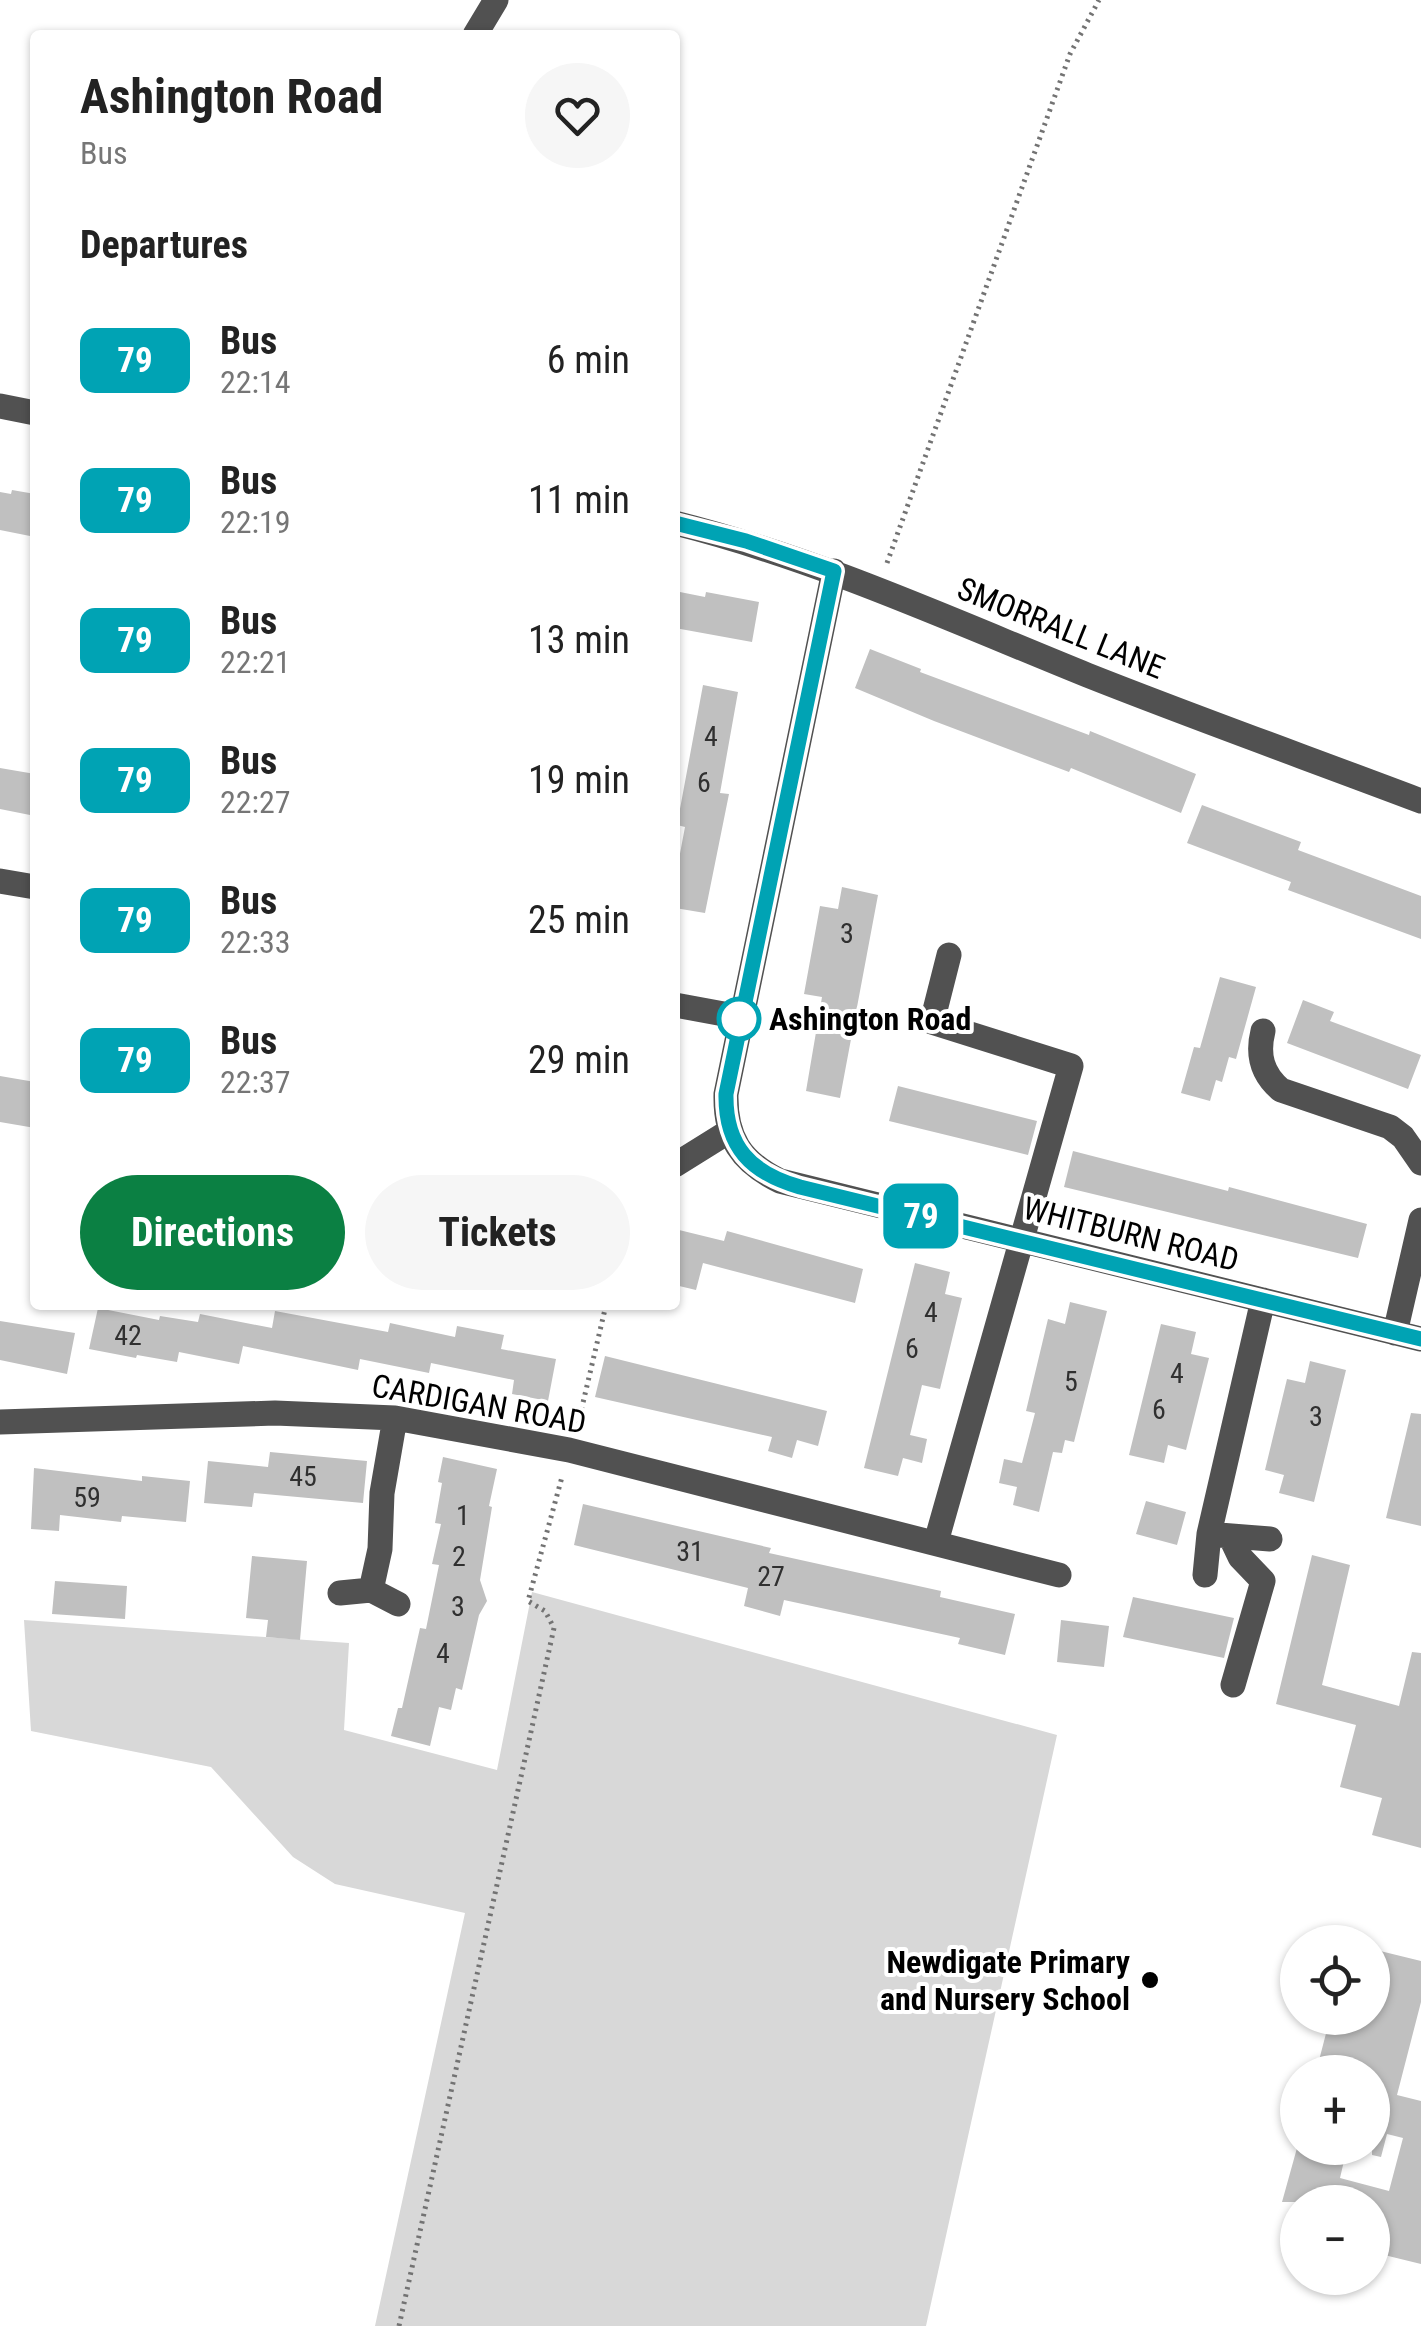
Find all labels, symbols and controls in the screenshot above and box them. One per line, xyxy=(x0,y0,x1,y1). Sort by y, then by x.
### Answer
button: heart xyxy=(525,63,630,168)
text: Ashington Road xyxy=(80,68,383,125)
text: Bus xyxy=(80,134,128,172)
text: Departures xyxy=(80,223,248,267)
text: Bus xyxy=(220,319,277,363)
text: 6 min xyxy=(547,338,630,382)
text: 79 xyxy=(117,340,153,381)
text: 22:14 xyxy=(220,363,291,401)
text: Bus xyxy=(220,459,277,503)
text: 11 min xyxy=(528,478,630,522)
text: 79 xyxy=(117,480,153,521)
text: 22:19 xyxy=(220,503,291,541)
street label: SMORRALL LANE xyxy=(952,569,1170,687)
text: Bus xyxy=(220,599,277,643)
text: 13 min xyxy=(528,618,630,662)
text: 79 xyxy=(117,620,153,661)
text: 22:21 xyxy=(220,643,291,681)
house number: 4 xyxy=(704,720,718,753)
text: Bus xyxy=(220,739,277,783)
text: 19 min xyxy=(528,758,630,802)
text: 79 xyxy=(117,760,153,801)
house number: 6 xyxy=(697,766,711,799)
text: 22:27 xyxy=(220,783,291,821)
text: Bus xyxy=(220,879,277,923)
text: 25 min xyxy=(528,898,630,942)
text: 79 xyxy=(117,900,153,941)
house number: 3 xyxy=(840,917,854,950)
text: 22:33 xyxy=(220,923,291,961)
marker: Ashington Road xyxy=(718,998,760,1040)
place label: Ashington Road xyxy=(769,1000,971,1038)
text: Bus xyxy=(220,1019,277,1063)
text: 29 min xyxy=(528,1038,630,1082)
text: 79 xyxy=(117,1040,153,1081)
text: 22:37 xyxy=(220,1063,291,1101)
button: Directions xyxy=(80,1175,345,1290)
button: Tickets xyxy=(365,1175,630,1290)
line badge: 79 xyxy=(876,1184,966,1248)
street label: WHITBURN ROAD xyxy=(1019,1189,1243,1279)
text: 79 xyxy=(903,1196,939,1237)
house number: 4 xyxy=(924,1296,938,1329)
house number: 42 xyxy=(114,1319,142,1352)
house number: 6 xyxy=(905,1332,919,1365)
house number: 4 xyxy=(1170,1357,1184,1390)
house number: 5 xyxy=(1064,1365,1078,1398)
street label: CARDIGAN ROAD xyxy=(369,1366,589,1442)
house number: 6 xyxy=(1152,1393,1166,1426)
house number: 3 xyxy=(1309,1400,1323,1433)
house number: 45 xyxy=(289,1460,317,1493)
house number: 59 xyxy=(73,1481,101,1514)
house number: 1 xyxy=(456,1499,470,1532)
house number: 31 xyxy=(676,1535,704,1568)
house number: 2 xyxy=(452,1540,466,1573)
house number: 27 xyxy=(757,1560,785,1593)
house number: 3 xyxy=(451,1590,465,1623)
house number: 4 xyxy=(436,1637,450,1670)
map controls xyxy=(1280,1925,1390,2295)
button: locate xyxy=(1280,1925,1390,2035)
place label: Newdigate Primary and Nursery School xyxy=(880,1943,1130,2018)
marker: Newdigate Primary and Nursery School xyxy=(1139,1969,1161,1991)
button: + xyxy=(1280,2055,1390,2165)
button: − xyxy=(1280,2185,1390,2295)

